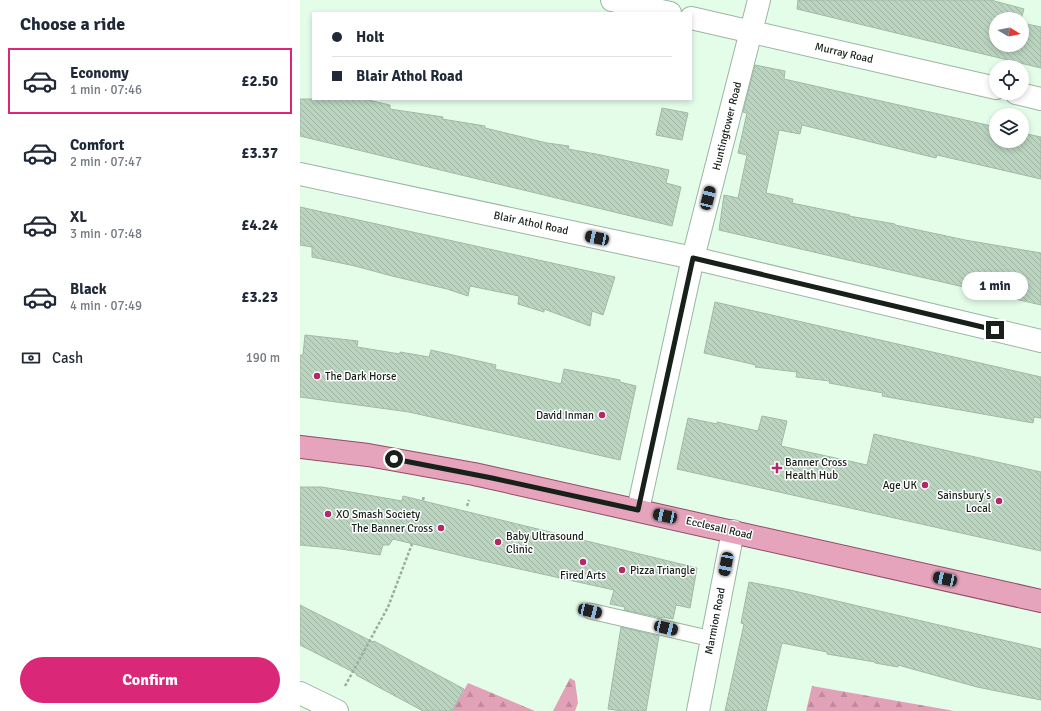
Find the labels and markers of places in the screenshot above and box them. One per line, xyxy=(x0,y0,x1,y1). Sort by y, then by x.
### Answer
place label: The Dark Horse xyxy=(325,370,396,383)
marker: The Dark Horse xyxy=(312,371,322,381)
place label: David Inman xyxy=(536,409,594,422)
marker: David Inman xyxy=(597,410,607,420)
place label: Banner Cross Health Hub xyxy=(785,456,847,482)
marker: Banner Cross Health Hub xyxy=(772,463,782,473)
place label: Age UK xyxy=(883,479,917,492)
marker: Age UK xyxy=(920,480,930,490)
place label: Sainsbury's Local xyxy=(937,489,991,515)
marker: Sainsbury's Local xyxy=(994,496,1004,506)
place label: XO Smash Society xyxy=(336,508,421,521)
marker: XO Smash Society xyxy=(323,509,333,519)
place label: The Banner Cross xyxy=(352,522,433,535)
marker: The Banner Cross xyxy=(436,523,446,533)
place label: Baby Ultrasound Clinic xyxy=(506,530,584,556)
marker: Baby Ultrasound Clinic xyxy=(493,537,503,547)
marker: Fired Arts xyxy=(578,557,588,567)
place label: Pizza Triangle xyxy=(630,564,695,577)
marker: Pizza Triangle xyxy=(617,565,627,575)
place label: Fired Arts xyxy=(560,569,606,582)

